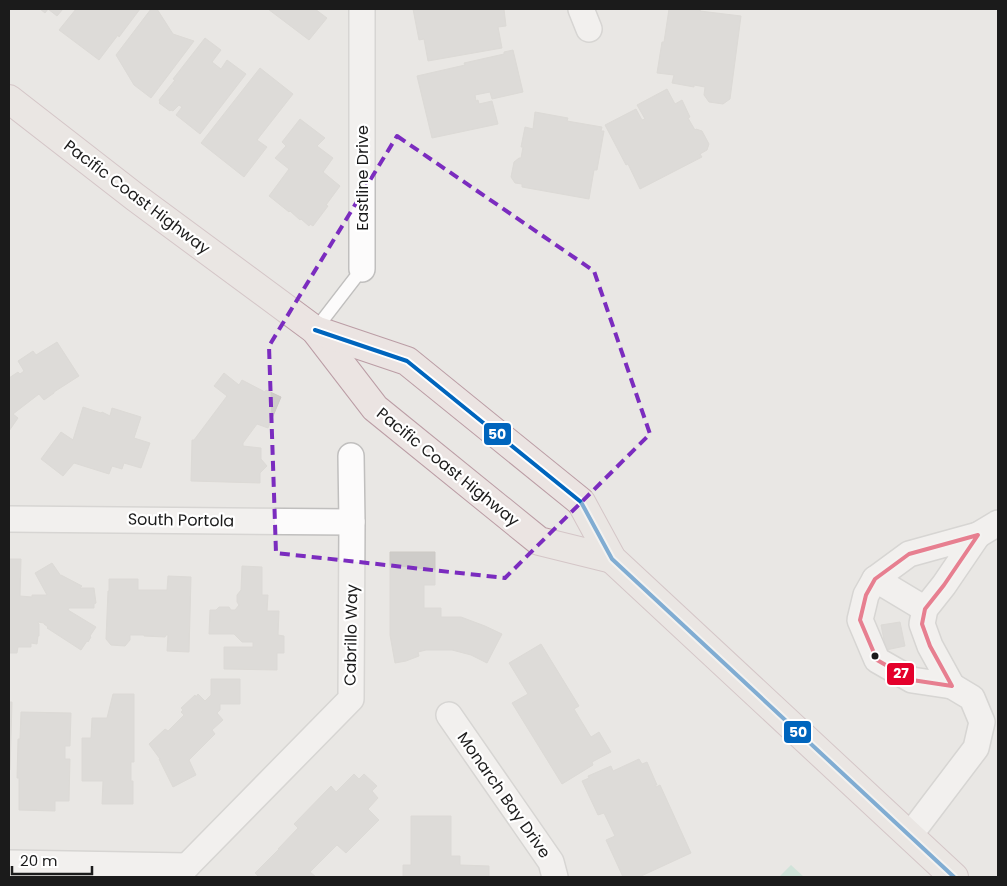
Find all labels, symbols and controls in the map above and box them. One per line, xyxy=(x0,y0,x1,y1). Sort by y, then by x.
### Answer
street label: Eastline Drive xyxy=(351,125,374,231)
street label: Pacific Coast Highway xyxy=(59,134,215,260)
street label: Pacific Coast Highway xyxy=(372,402,524,532)
line badge: 50 xyxy=(483,422,512,446)
text: 50 xyxy=(488,424,506,444)
street label: South Portola xyxy=(128,508,234,532)
street label: Cabrillo Way xyxy=(339,584,363,686)
unlabelled marker xyxy=(870,651,880,661)
line badge: 27 xyxy=(886,662,915,686)
text: 27 xyxy=(893,663,909,683)
line badge: 50 xyxy=(783,720,812,744)
text: 50 xyxy=(789,722,807,742)
street label: Monarch Bay Drive xyxy=(452,727,556,863)
scale bar xyxy=(12,844,92,876)
text: 20 m xyxy=(20,850,58,871)

